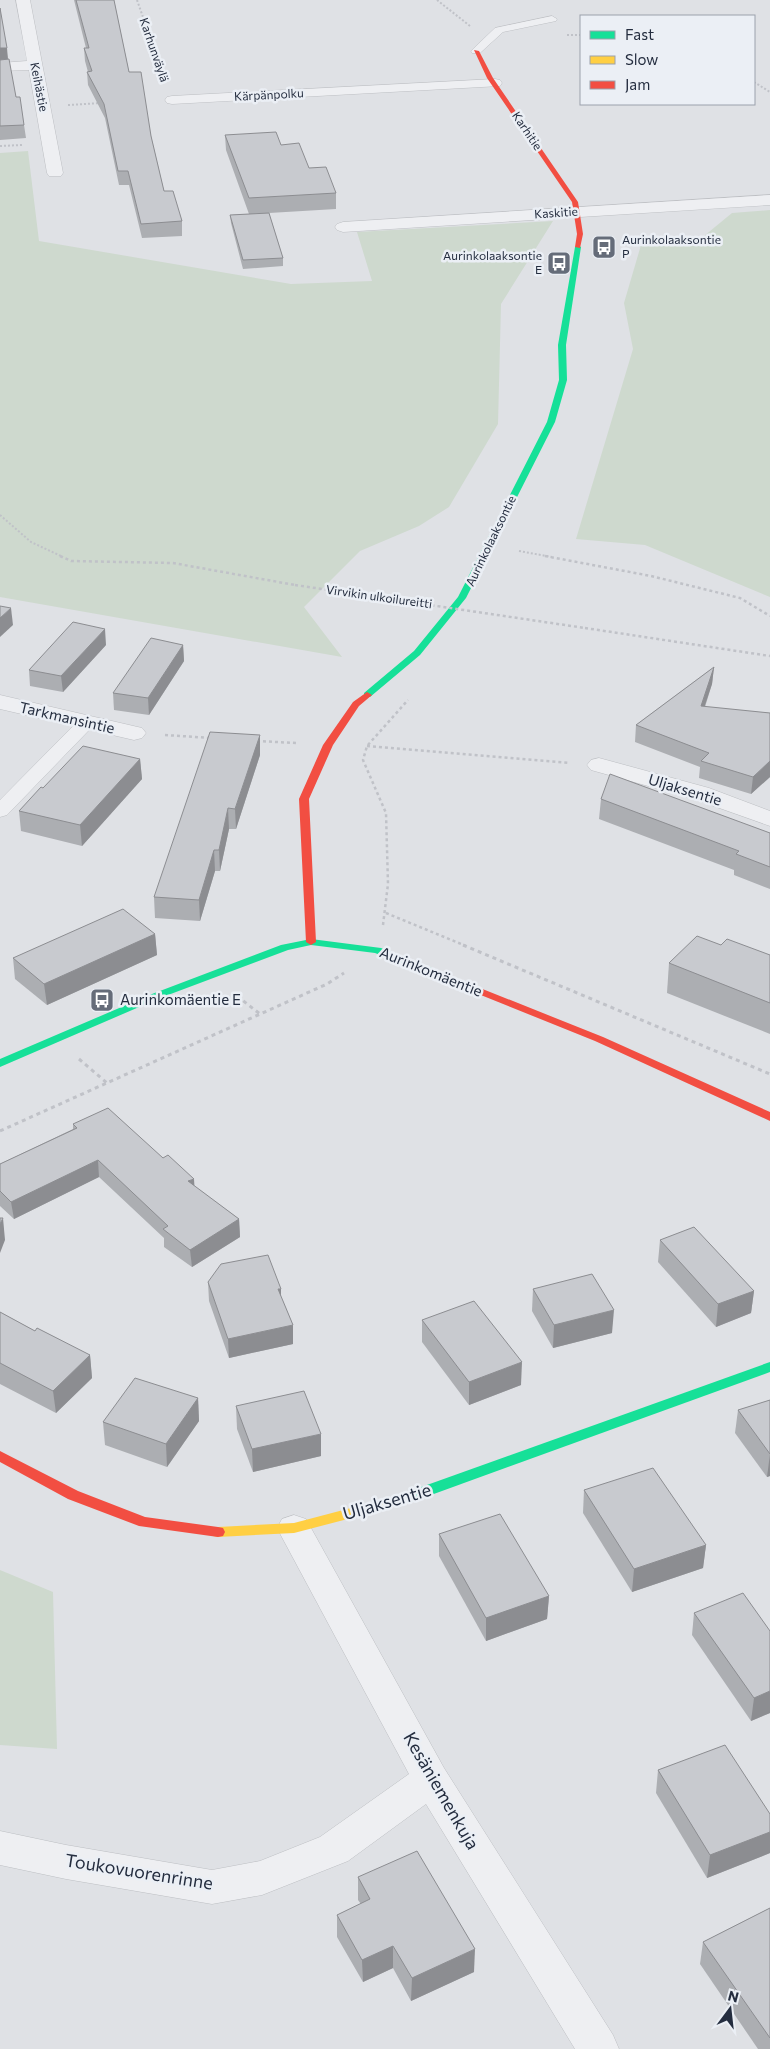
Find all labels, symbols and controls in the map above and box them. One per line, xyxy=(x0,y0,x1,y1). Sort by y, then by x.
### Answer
legend xyxy=(580,15,755,105)
street label: Karhunväylä xyxy=(137,16,172,84)
text: Fast xyxy=(625,25,654,43)
text: Slow xyxy=(625,50,658,68)
street label: Keihästie xyxy=(28,61,52,113)
text: Jam xyxy=(625,75,650,93)
street label: Kärpänpolku xyxy=(234,85,304,103)
street label: Karhitie xyxy=(510,109,546,152)
street label: Kaskitie xyxy=(534,203,578,221)
place label: Aurinkolaaksontie P xyxy=(622,232,721,260)
bus stop icon: Aurinkolaaksontie P xyxy=(591,234,617,260)
place label: Aurinkolaaksontie E xyxy=(443,248,542,276)
bus stop icon: Aurinkolaaksontie E xyxy=(546,250,572,276)
street label: Aurinkolaaksontie xyxy=(462,493,518,588)
street label: Virvikin ulkoilureitti xyxy=(325,582,433,610)
street label: Tarkmansintie xyxy=(18,697,117,737)
street label: Uljaksentie xyxy=(646,769,724,809)
street label: Aurinkomäentie xyxy=(377,942,485,1000)
bus stop icon: Aurinkomäentie E xyxy=(89,987,115,1013)
place label: Aurinkomäentie E xyxy=(120,990,241,1008)
street label: Uljaksentie xyxy=(340,1478,433,1524)
street label: Kesäniemenkuja xyxy=(399,1728,484,1853)
street label: Toukovuorenrinne xyxy=(64,1848,215,1894)
north arrow xyxy=(705,1984,755,2034)
text: N xyxy=(726,1986,741,2006)

